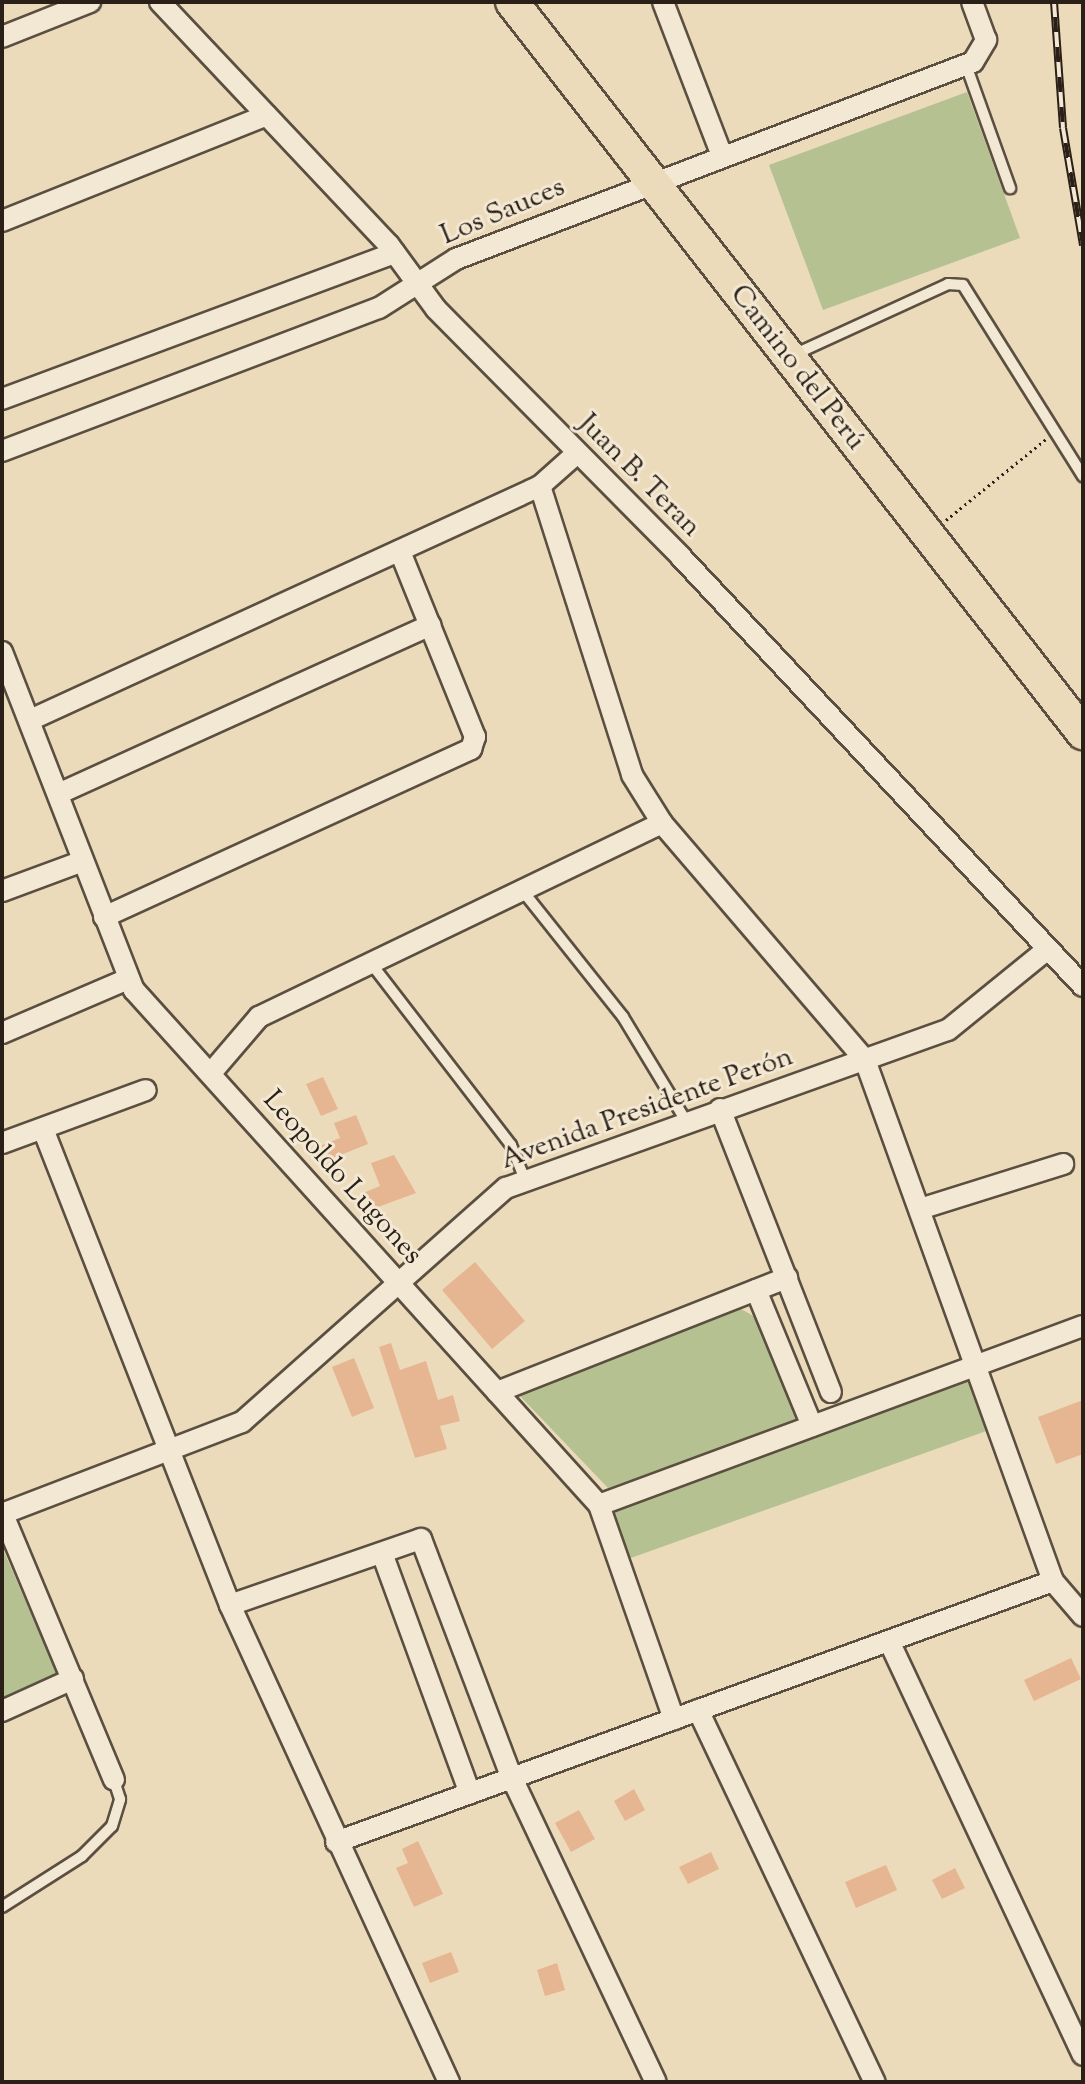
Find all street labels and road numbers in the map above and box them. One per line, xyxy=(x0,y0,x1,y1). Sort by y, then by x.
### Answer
street label: Los Sauces xyxy=(436,171,570,253)
street label: Camino del Perú xyxy=(722,279,872,457)
street label: Juan B. Teran xyxy=(571,408,707,544)
street label: Avenida Presidente Perón xyxy=(496,1040,798,1178)
street label: Leopoldo Lugones xyxy=(255,1084,429,1272)

